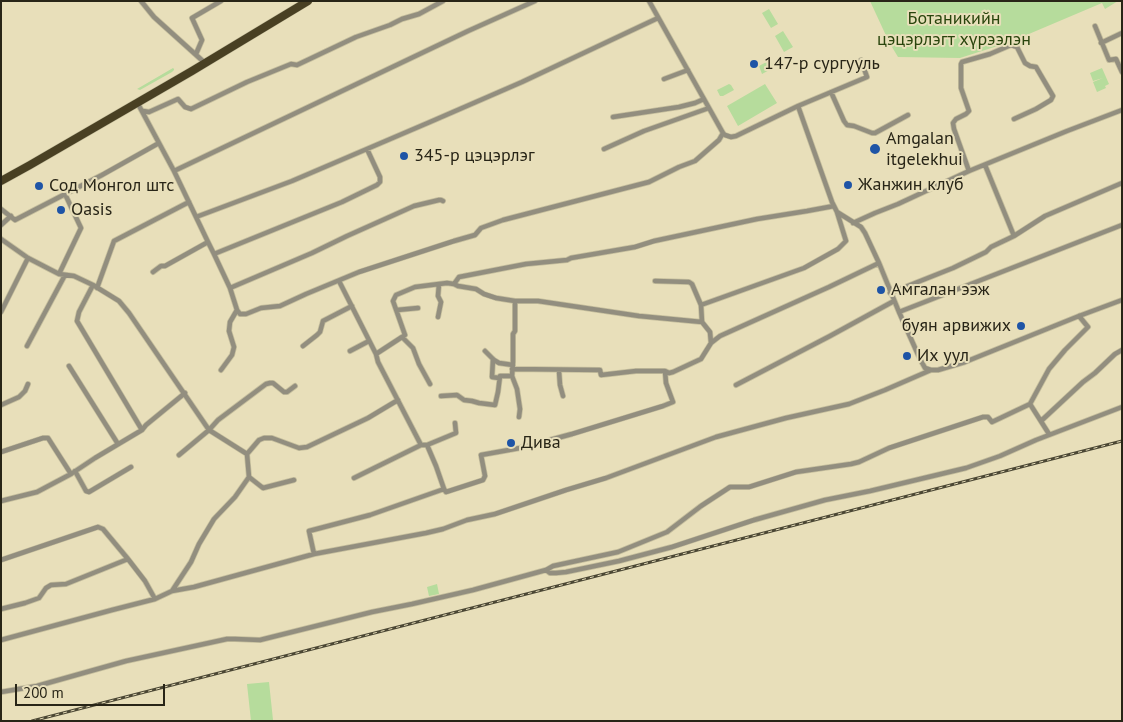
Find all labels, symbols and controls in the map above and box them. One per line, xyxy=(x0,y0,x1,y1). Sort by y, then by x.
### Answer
park label: Ботаникийн цэцэрлэгт хүрээлэн xyxy=(877,8,1031,50)
place label: 147-р сургууль xyxy=(764,53,880,75)
marker: 147-р сургууль xyxy=(748,58,760,70)
place label: Amgalan itgelekhui xyxy=(886,128,963,170)
marker: Amgalan itgelekhui xyxy=(868,142,882,156)
place label: 345-р цэцэрлэг xyxy=(414,145,535,167)
marker: 345-р цэцэрлэг xyxy=(398,150,410,162)
place label: Жанжин клуб xyxy=(858,174,964,196)
place label: Сод Монгол штс xyxy=(49,175,174,197)
marker: Жанжин клуб xyxy=(842,179,854,191)
marker: Сод Монгол штс xyxy=(33,180,45,192)
place label: Oasis xyxy=(71,199,112,221)
marker: Oasis xyxy=(55,204,67,216)
place label: Амгалан ээж xyxy=(891,279,990,301)
marker: Амгалан ээж xyxy=(875,284,887,296)
place label: буян арвижих xyxy=(902,315,1011,337)
marker: буян арвижих xyxy=(1015,320,1027,332)
place label: Их уул xyxy=(917,345,969,367)
marker: Их уул xyxy=(901,350,913,362)
place label: Дива xyxy=(521,432,561,454)
marker: Дива xyxy=(505,437,517,449)
scale bar xyxy=(18,674,168,706)
text: 200 m xyxy=(23,683,64,702)

